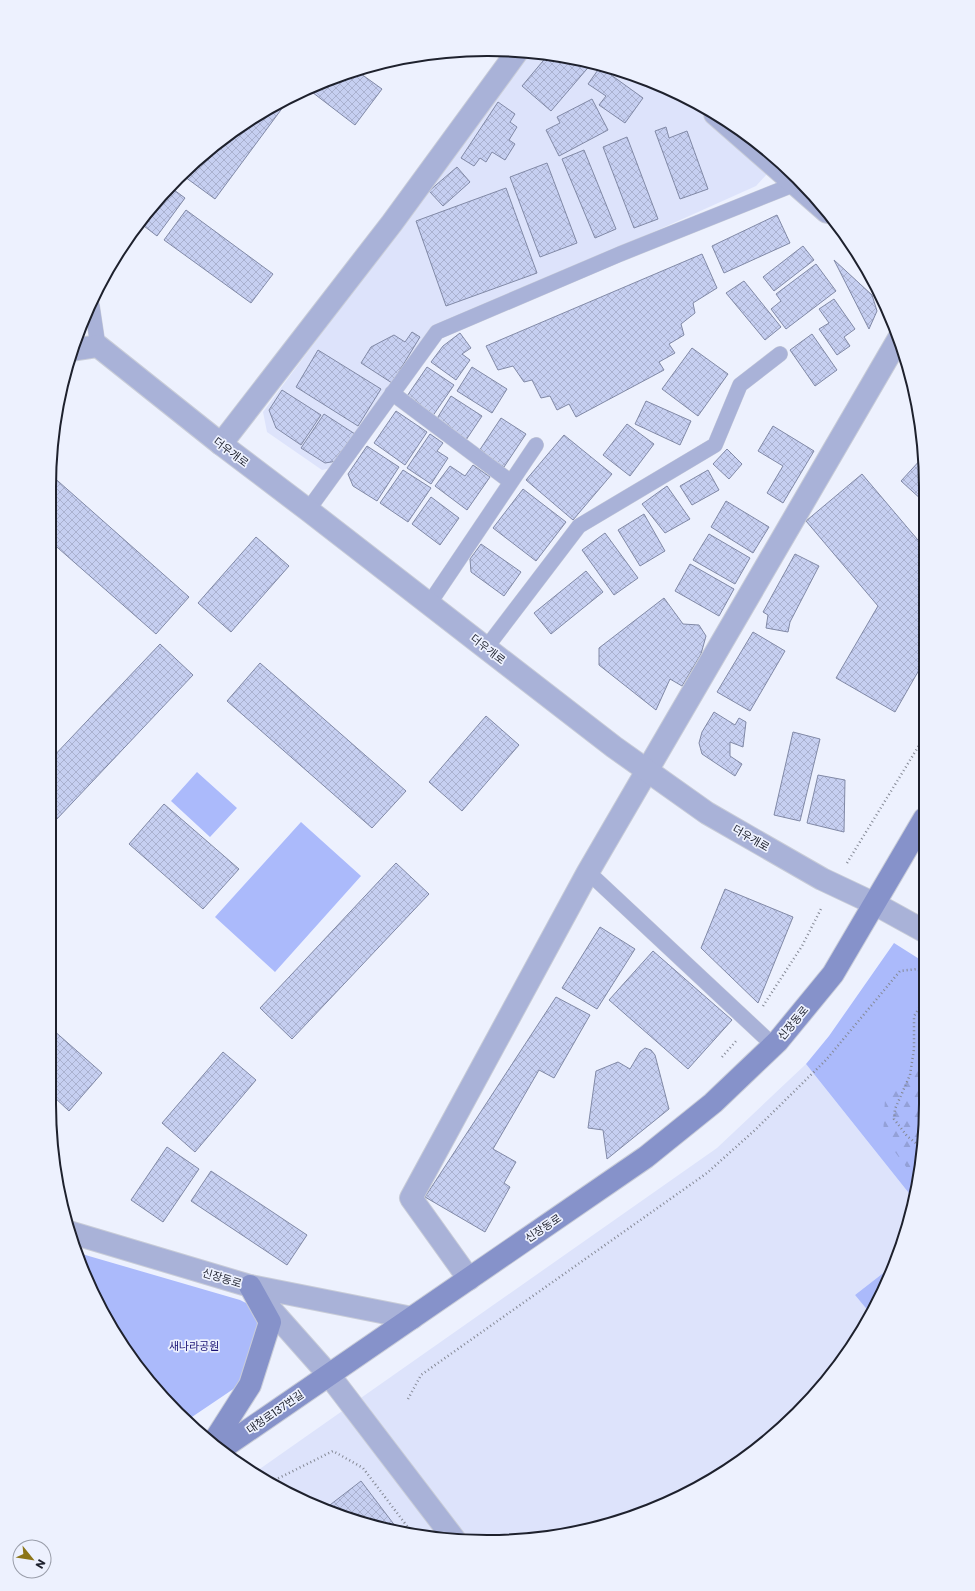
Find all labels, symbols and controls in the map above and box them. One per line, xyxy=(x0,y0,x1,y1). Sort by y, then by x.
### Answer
street label: 더우개로 xyxy=(210,433,252,471)
street label: 더우개로 xyxy=(467,630,509,668)
street label: 더우개로 xyxy=(729,821,773,855)
street label: 신장동로 xyxy=(774,1002,812,1044)
street label: 신장동로 xyxy=(522,1210,564,1246)
street label: 신장동로 xyxy=(200,1264,244,1292)
park label: 새나라공원 xyxy=(169,1338,219,1354)
street label: 대청로137번길 xyxy=(243,1386,307,1438)
north arrow xyxy=(12,1539,52,1579)
text: N xyxy=(32,1556,50,1572)

